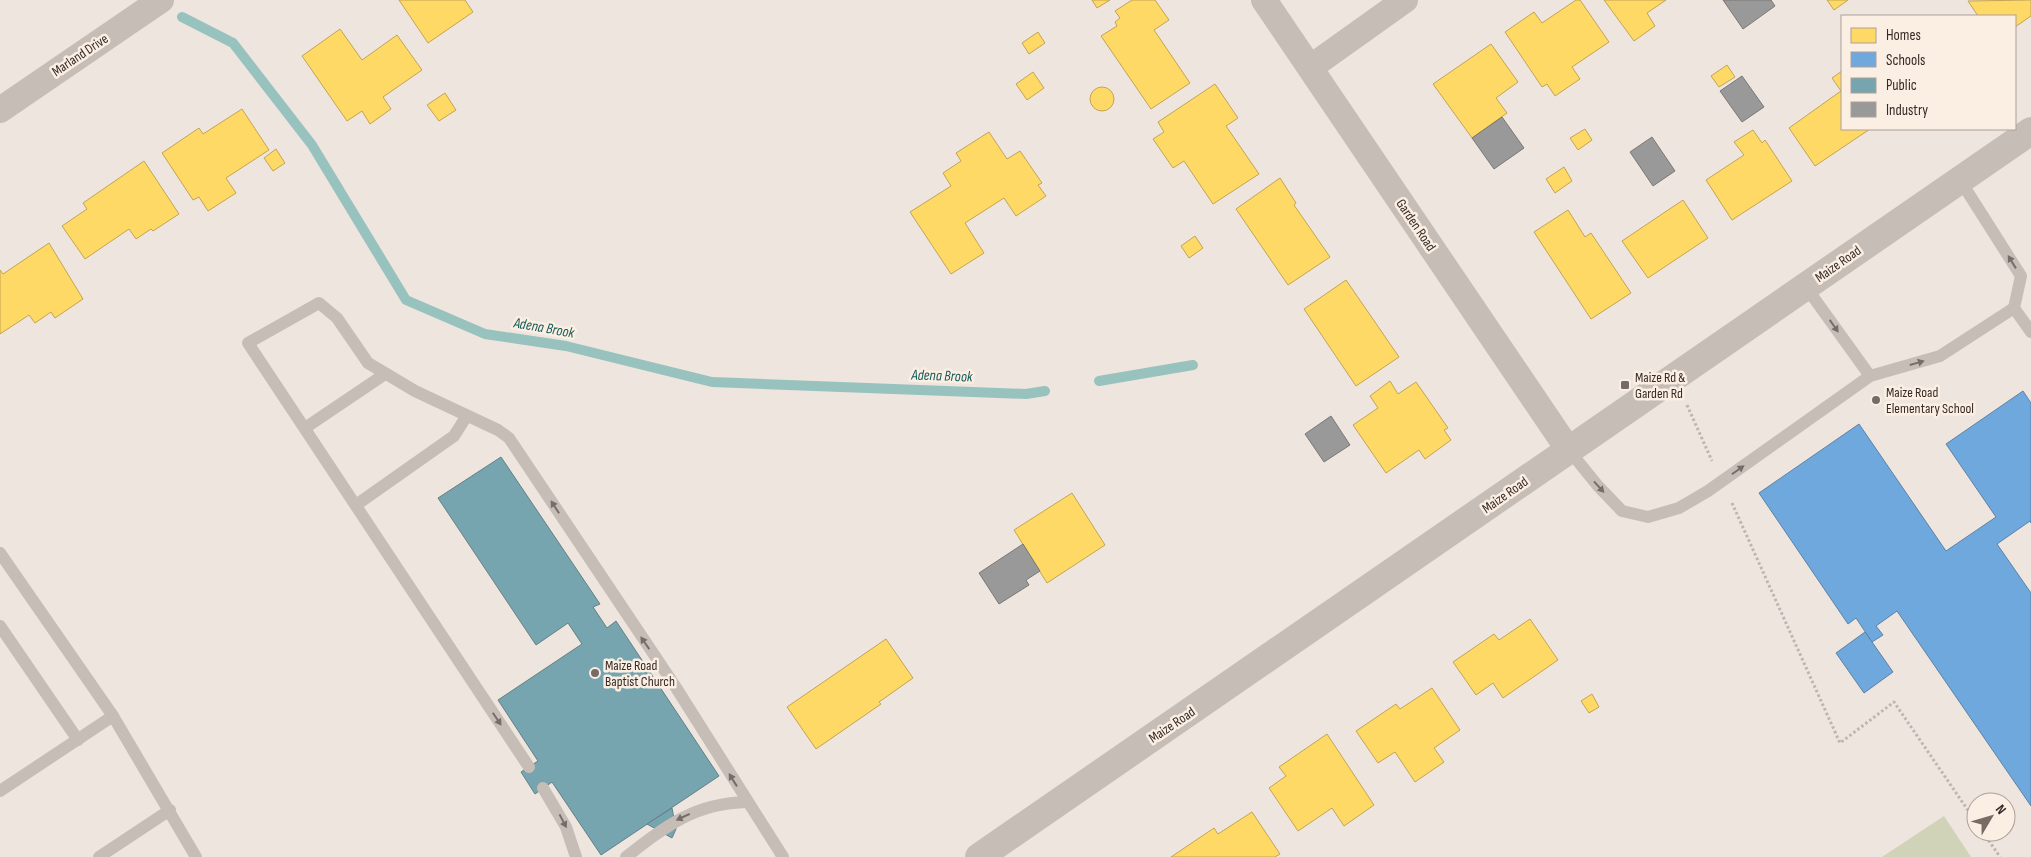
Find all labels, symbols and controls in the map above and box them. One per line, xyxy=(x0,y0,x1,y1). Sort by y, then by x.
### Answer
legend xyxy=(1841,15,2016,130)
text: Homes xyxy=(1886,26,1921,45)
street label: Marland Drive xyxy=(49,30,111,80)
text: Schools xyxy=(1886,51,1925,70)
text: Public xyxy=(1886,76,1917,95)
text: Industry xyxy=(1886,101,1928,120)
street label: Garden Road xyxy=(1392,196,1440,254)
street label: Maize Road xyxy=(1812,242,1864,286)
one-way arrow xyxy=(2007,256,2017,269)
water label: Adena Brook xyxy=(511,313,576,343)
one-way arrow xyxy=(1829,320,1839,333)
one-way arrow xyxy=(1909,358,1924,366)
water label: Adena Brook xyxy=(910,365,973,387)
place label: Maize Rd & Garden Rd xyxy=(1635,369,1685,402)
marker: Maize Rd & Garden Rd xyxy=(1619,379,1631,391)
place label: Maize Road Elementary School xyxy=(1886,384,1974,417)
marker: Maize Road Elementary School xyxy=(1870,394,1882,406)
one-way arrow xyxy=(1731,465,1745,475)
street label: Maize Road xyxy=(1479,473,1531,517)
one-way arrow xyxy=(1593,480,1605,492)
one-way arrow xyxy=(551,501,560,514)
one-way arrow xyxy=(640,636,650,650)
place label: Maize Road Baptist Church xyxy=(605,657,675,690)
marker: Maize Road Baptist Church xyxy=(589,667,601,679)
street label: Maize Road xyxy=(1146,703,1199,747)
one-way arrow xyxy=(493,713,502,726)
one-way arrow xyxy=(728,773,738,786)
north arrow xyxy=(1966,792,2016,842)
text: N xyxy=(1992,801,2010,817)
one-way arrow xyxy=(676,813,690,821)
one-way arrow xyxy=(559,814,567,828)

